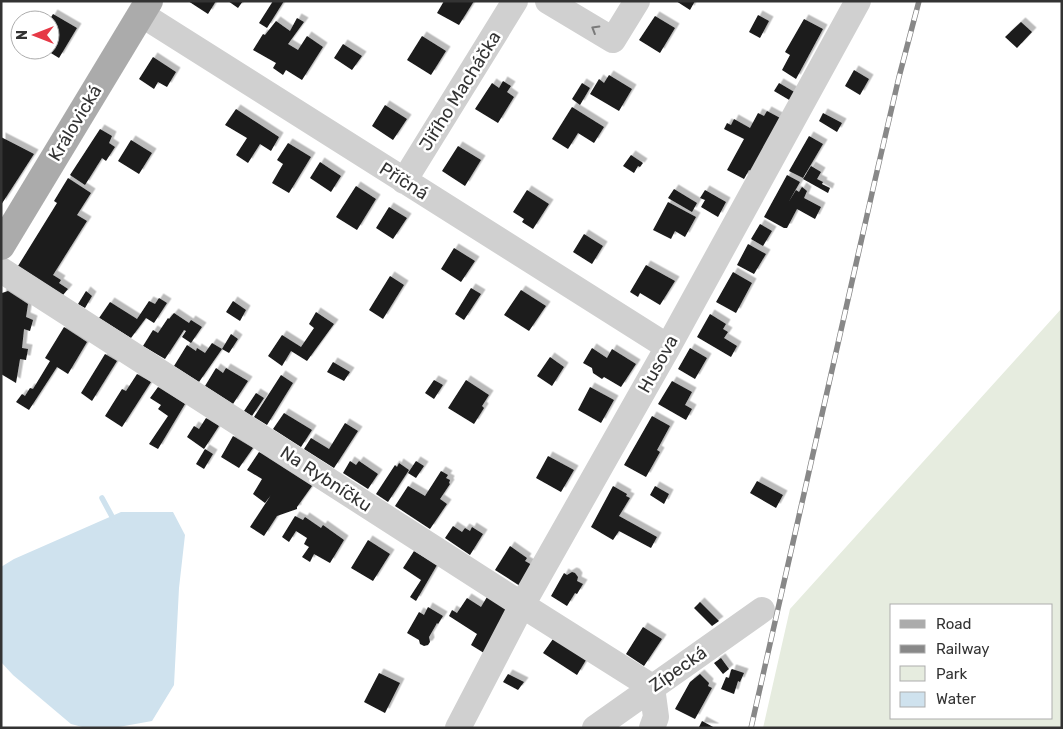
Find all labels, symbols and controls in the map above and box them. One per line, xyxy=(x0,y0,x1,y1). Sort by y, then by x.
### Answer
north arrow xyxy=(10,10,60,60)
one-way arrow xyxy=(591,26,600,36)
street label: Jiřího Macháčka xyxy=(414,27,506,155)
text: N xyxy=(14,30,31,40)
street label: Královická xyxy=(44,81,106,165)
street label: Příčná xyxy=(375,157,433,205)
street label: Husova xyxy=(633,331,683,397)
street label: Na Rybníčku xyxy=(276,441,376,517)
legend xyxy=(890,604,1053,719)
text: Road xyxy=(936,615,972,633)
text: Railway xyxy=(936,640,990,658)
street label: Zípecká xyxy=(645,641,711,697)
text: Park xyxy=(936,665,967,683)
text: Water xyxy=(936,690,976,708)

